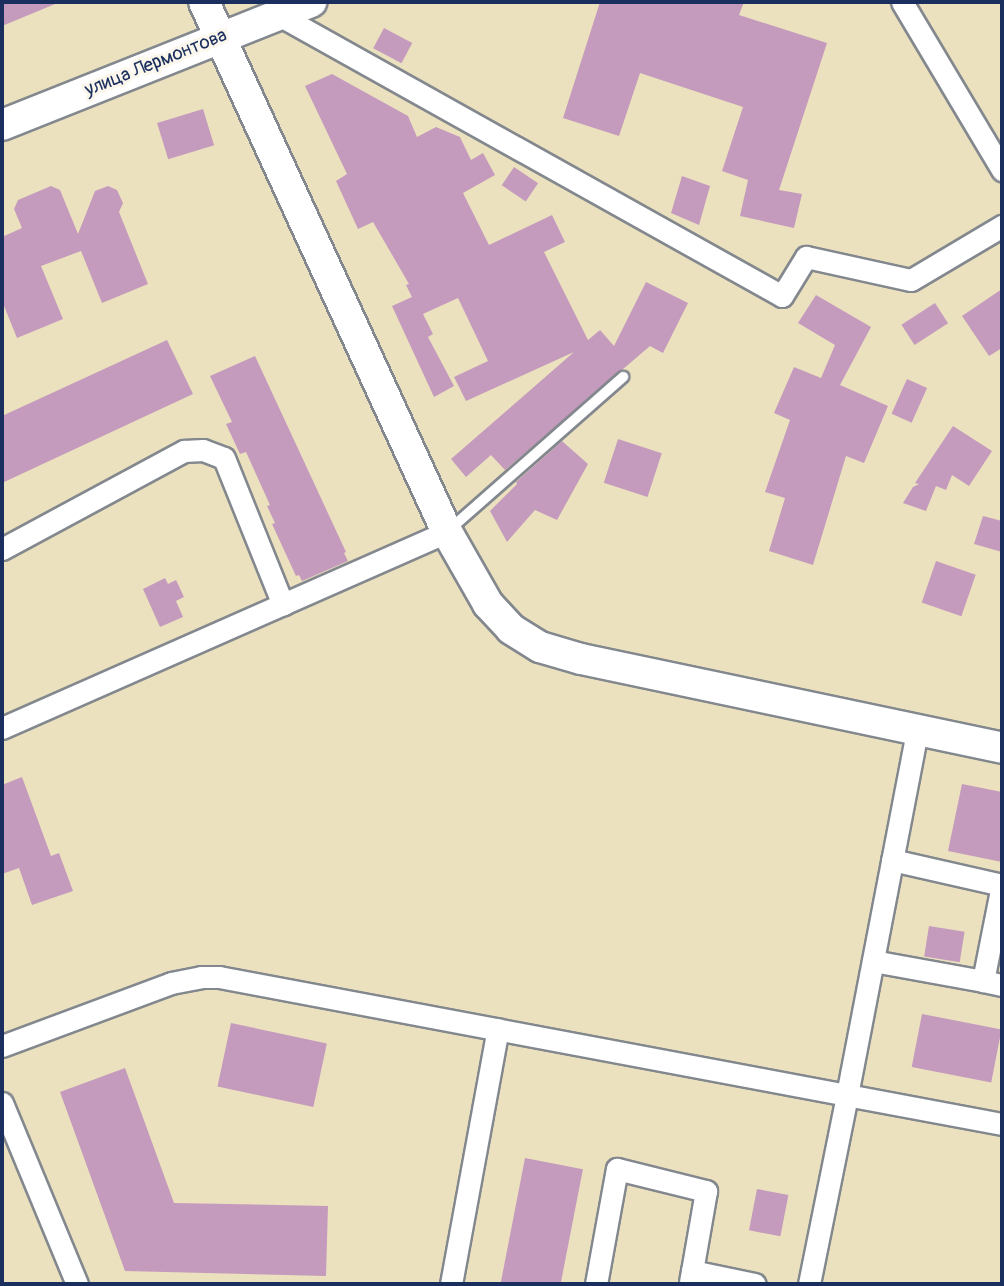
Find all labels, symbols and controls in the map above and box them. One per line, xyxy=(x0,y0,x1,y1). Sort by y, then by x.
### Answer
street label: улица Лермонтова xyxy=(82,24,230,102)

